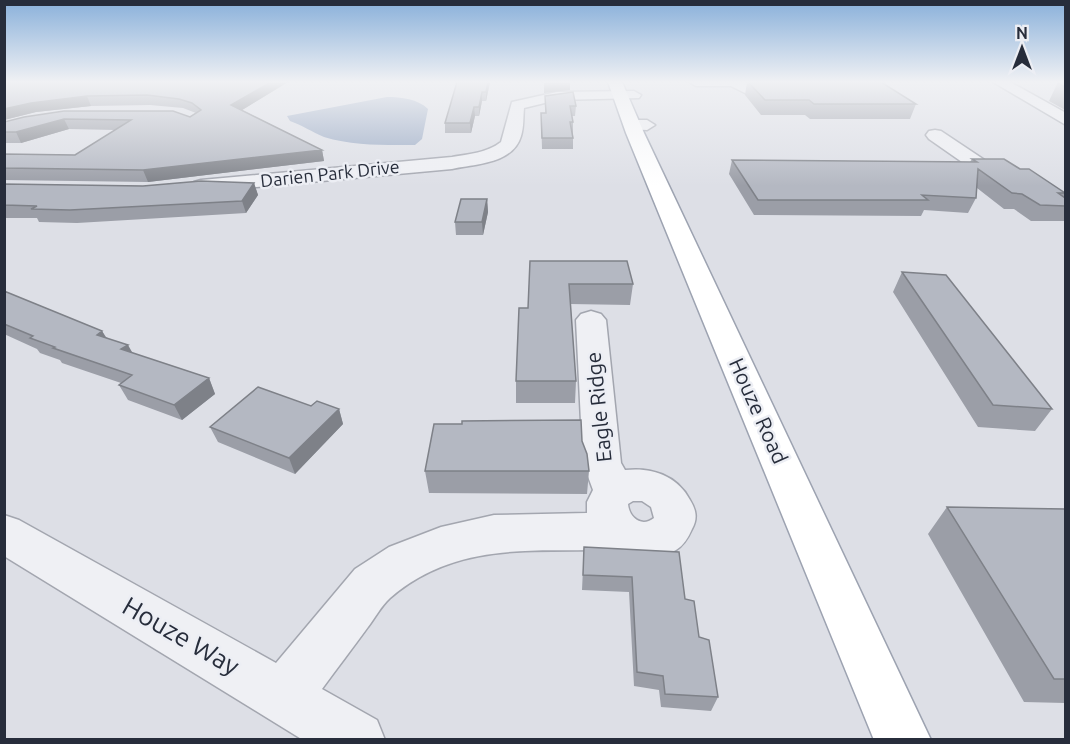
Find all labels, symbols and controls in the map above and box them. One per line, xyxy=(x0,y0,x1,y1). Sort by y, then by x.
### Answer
north arrow xyxy=(992,18,1052,78)
text: N xyxy=(1016,24,1028,42)
street label: Darien Park Drive xyxy=(259,156,401,190)
street label: Eagle Ridge xyxy=(580,351,616,463)
street label: Houze Road xyxy=(725,354,793,467)
street label: Houze Way xyxy=(118,591,245,681)

